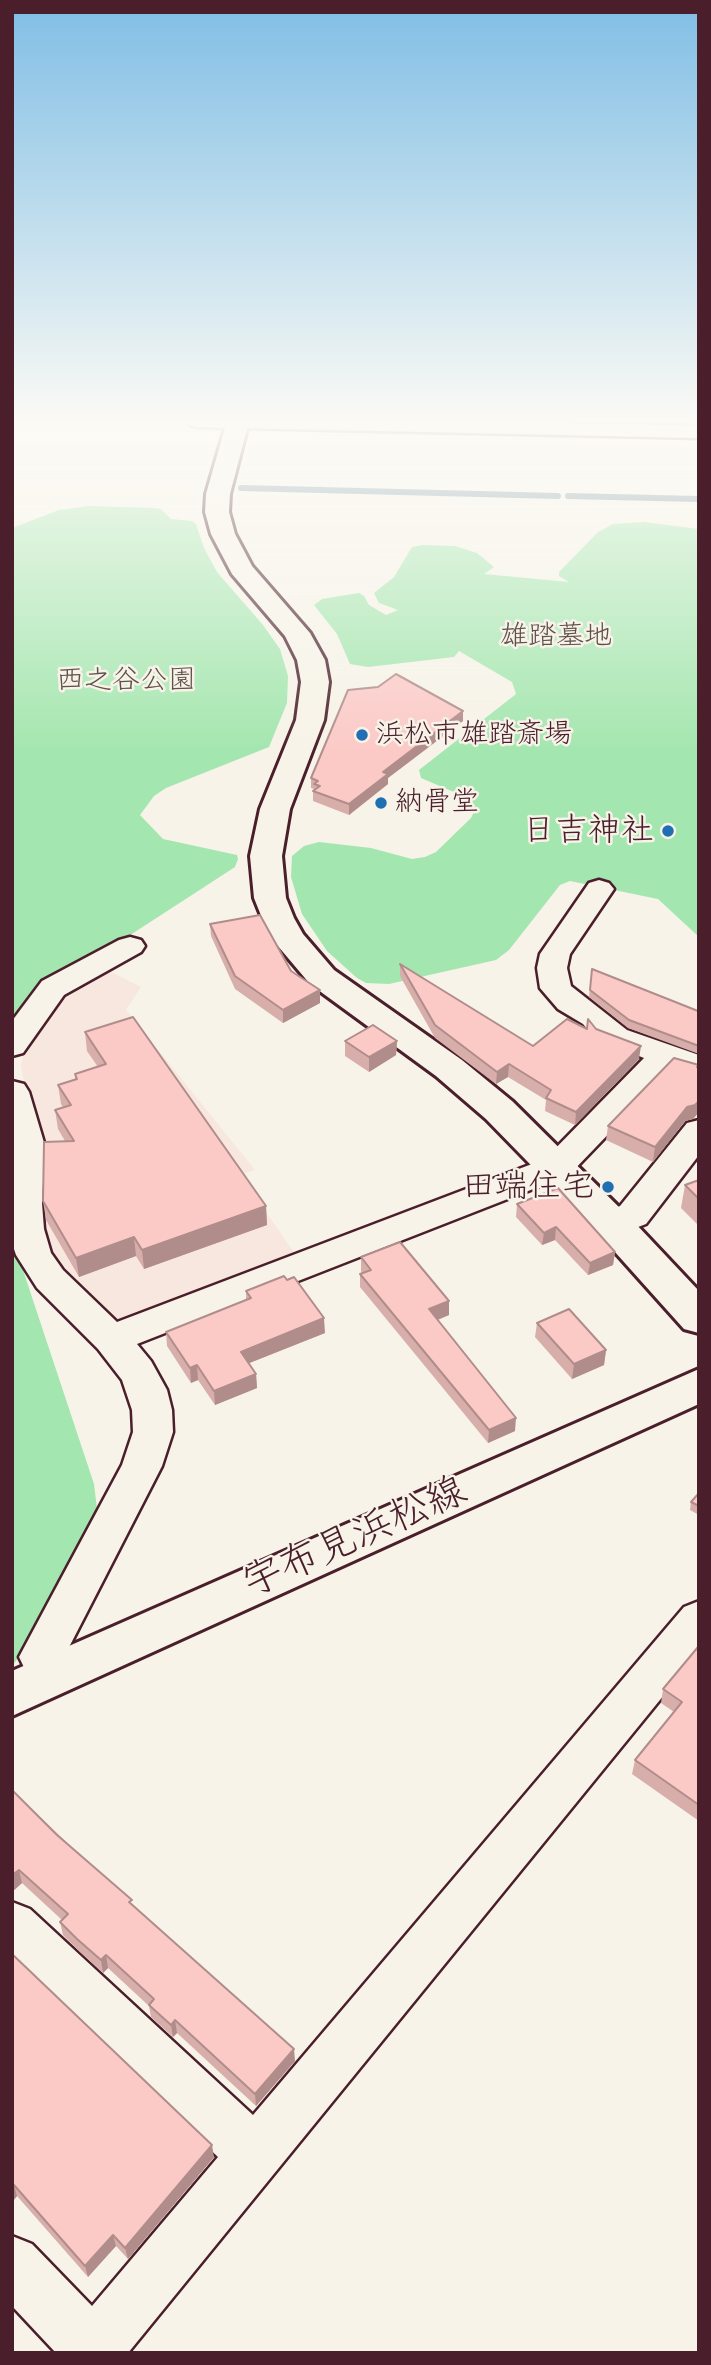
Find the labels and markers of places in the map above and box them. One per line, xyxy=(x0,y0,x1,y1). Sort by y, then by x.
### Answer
place label: 浜松市雄踏斎場 xyxy=(376,718,572,752)
marker: 浜松市雄踏斎場 xyxy=(354,727,370,743)
place label: 納骨堂 xyxy=(395,786,479,820)
marker: 納骨堂 xyxy=(373,795,389,811)
place label: 日吉神社 xyxy=(522,811,654,851)
marker: 日吉神社 xyxy=(660,823,676,839)
place label: 田端住宅 xyxy=(462,1167,594,1207)
marker: 田端住宅 xyxy=(600,1179,616,1195)

